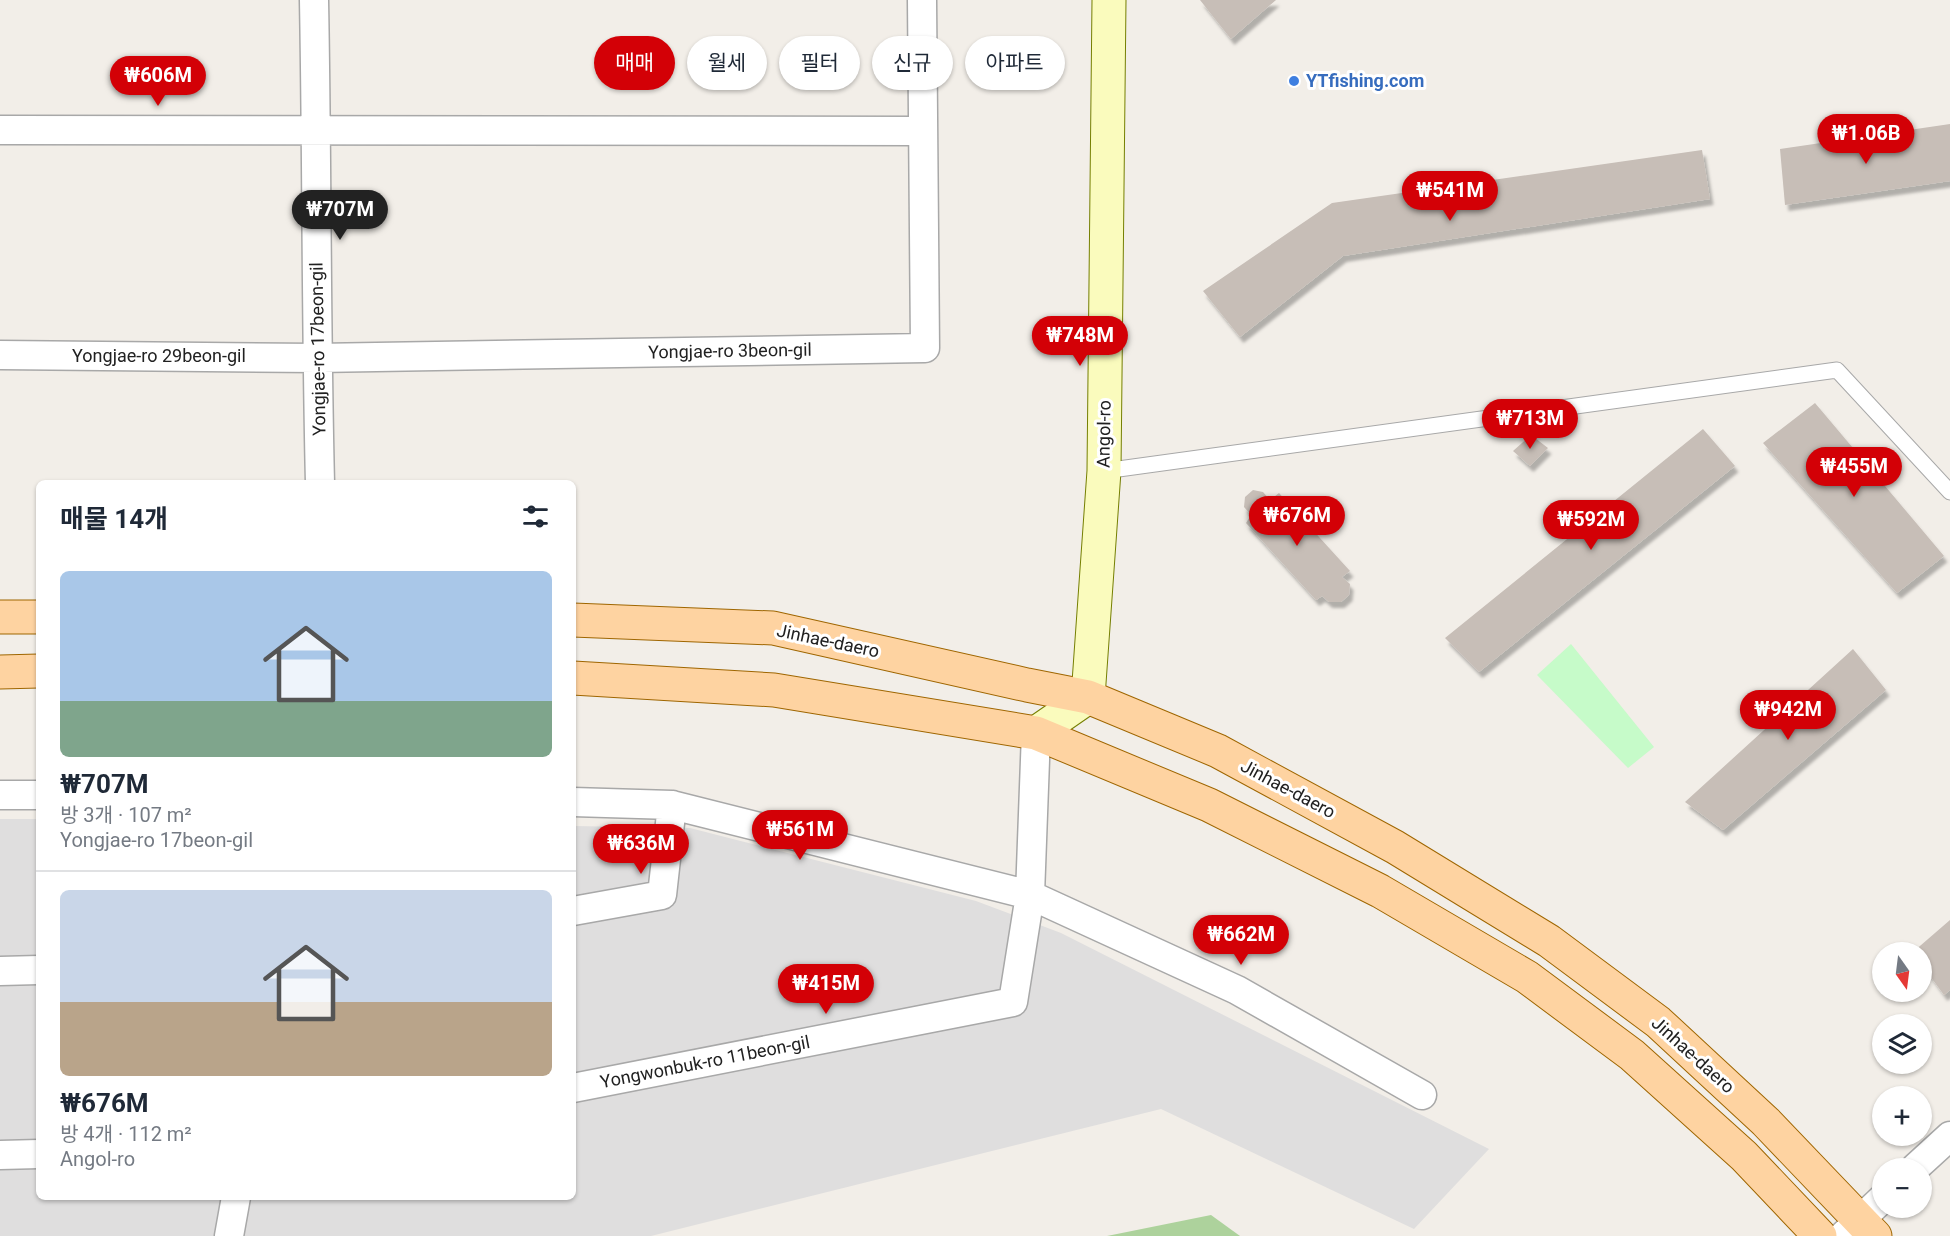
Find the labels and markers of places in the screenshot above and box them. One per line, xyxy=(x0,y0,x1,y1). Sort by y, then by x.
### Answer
pin: ₩606M xyxy=(116,56,200,107)
place label: YTfishing.com xyxy=(1306,70,1424,91)
marker: YTfishing.com xyxy=(1287,74,1301,88)
pin: ₩1.06B xyxy=(1817,114,1915,165)
pin: ₩541M xyxy=(1408,171,1492,222)
pin: ₩707M xyxy=(298,190,382,241)
pin: ₩748M xyxy=(1038,316,1122,367)
pin: ₩713M xyxy=(1488,399,1572,450)
pin: ₩455M xyxy=(1812,447,1896,498)
pin: ₩676M xyxy=(1255,496,1339,547)
pin: ₩592M xyxy=(1549,500,1633,551)
pin: ₩942M xyxy=(1746,690,1830,741)
pin: ₩561M xyxy=(758,810,842,861)
pin: ₩636M xyxy=(599,824,683,875)
pin: ₩662M xyxy=(1199,915,1283,966)
pin: ₩415M xyxy=(784,964,868,1015)

